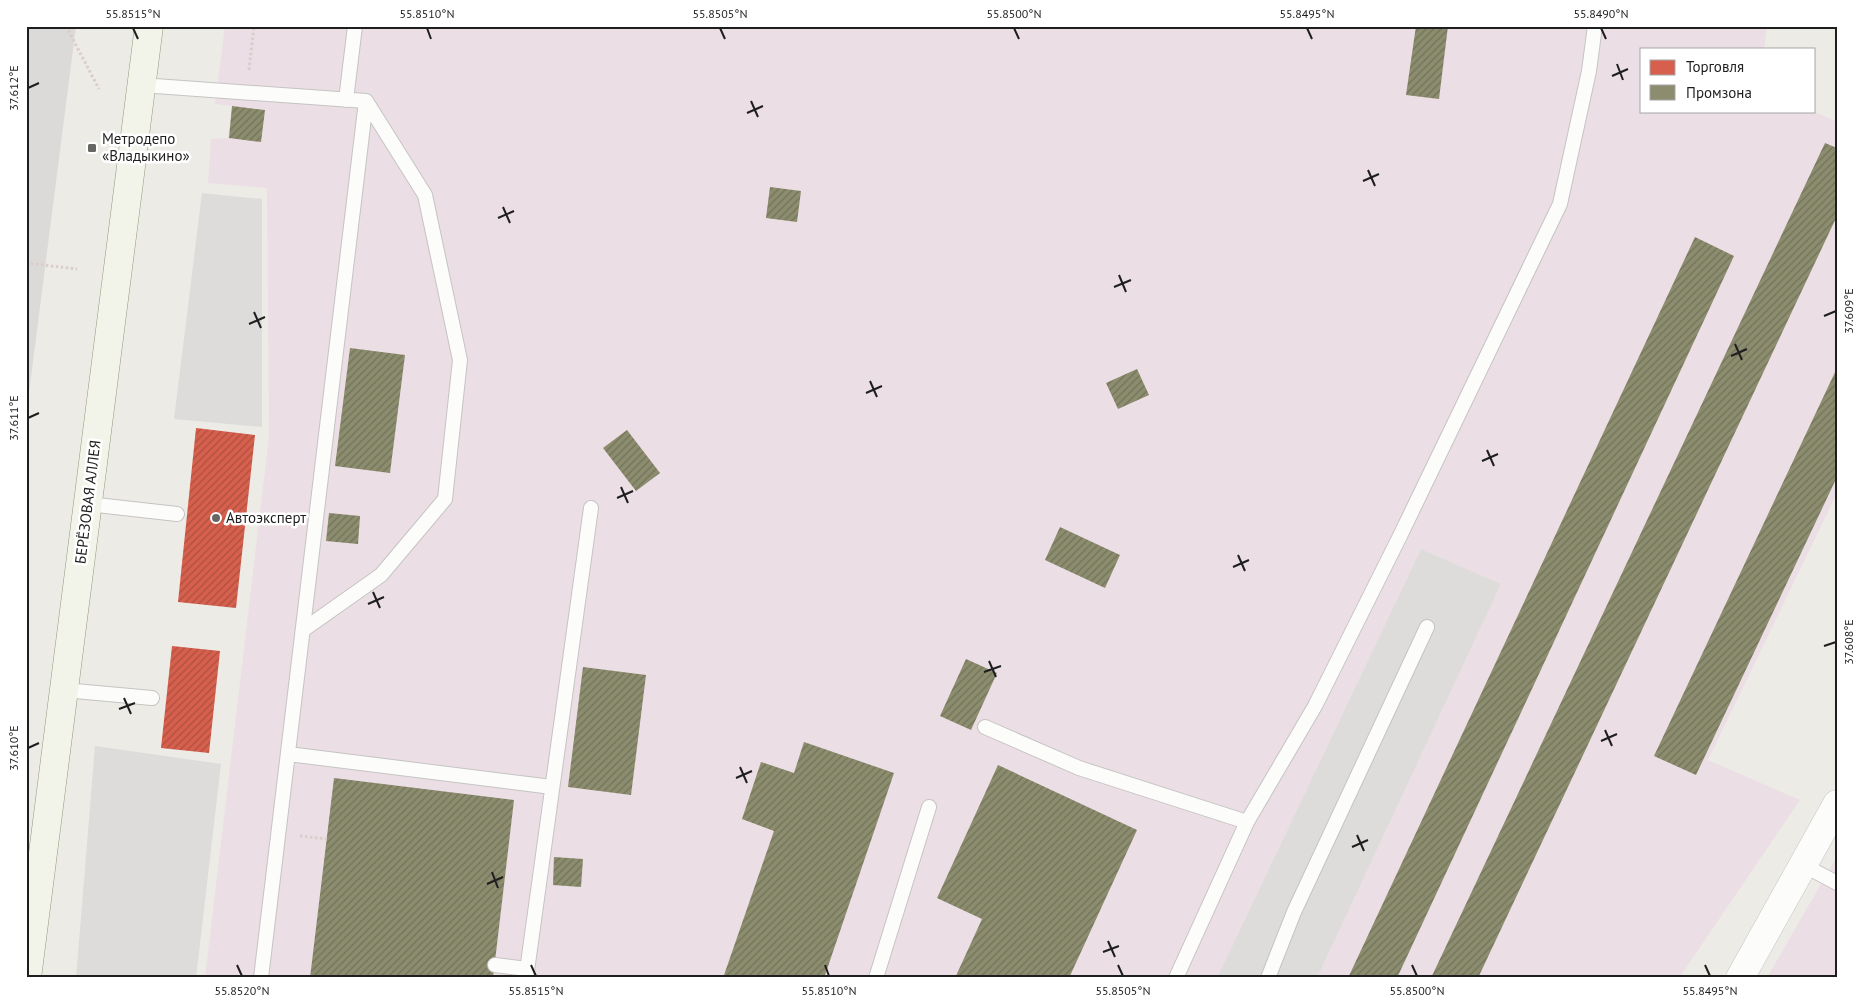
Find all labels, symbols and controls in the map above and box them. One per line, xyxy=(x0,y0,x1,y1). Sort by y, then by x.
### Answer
text: 55.8515°N xyxy=(106,6,160,21)
text: 55.8510°N xyxy=(400,6,454,21)
text: 55.8505°N xyxy=(693,6,747,21)
text: 55.8500°N xyxy=(987,6,1041,21)
text: 55.8495°N xyxy=(1280,6,1334,21)
text: 55.8490°N xyxy=(1574,6,1628,21)
legend xyxy=(1640,48,1816,112)
text: Торговля xyxy=(1686,57,1744,76)
text: 37.612°E xyxy=(6,65,21,111)
text: Промзона xyxy=(1686,83,1752,102)
place label: Метродепо «Владыкино» xyxy=(102,129,190,165)
marker: Метродепо «Владыкино» xyxy=(86,142,98,154)
text: 37.609°E xyxy=(1841,288,1856,334)
text: 37.611°E xyxy=(6,395,21,441)
street label: БЕРЁЗОВАЯ АЛЛЕЯ xyxy=(70,439,105,565)
place label: Автоэксперт xyxy=(226,508,306,527)
marker: Автоэксперт xyxy=(210,512,222,524)
text: 37.608°E xyxy=(1841,619,1856,665)
text: 37.610°E xyxy=(6,725,21,771)
text: 55.8520°N xyxy=(215,983,269,998)
text: 55.8515°N xyxy=(509,983,563,998)
text: 55.8510°N xyxy=(802,983,856,998)
text: 55.8505°N xyxy=(1096,983,1150,998)
text: 55.8500°N xyxy=(1390,983,1444,998)
text: 55.8495°N xyxy=(1683,983,1737,998)

